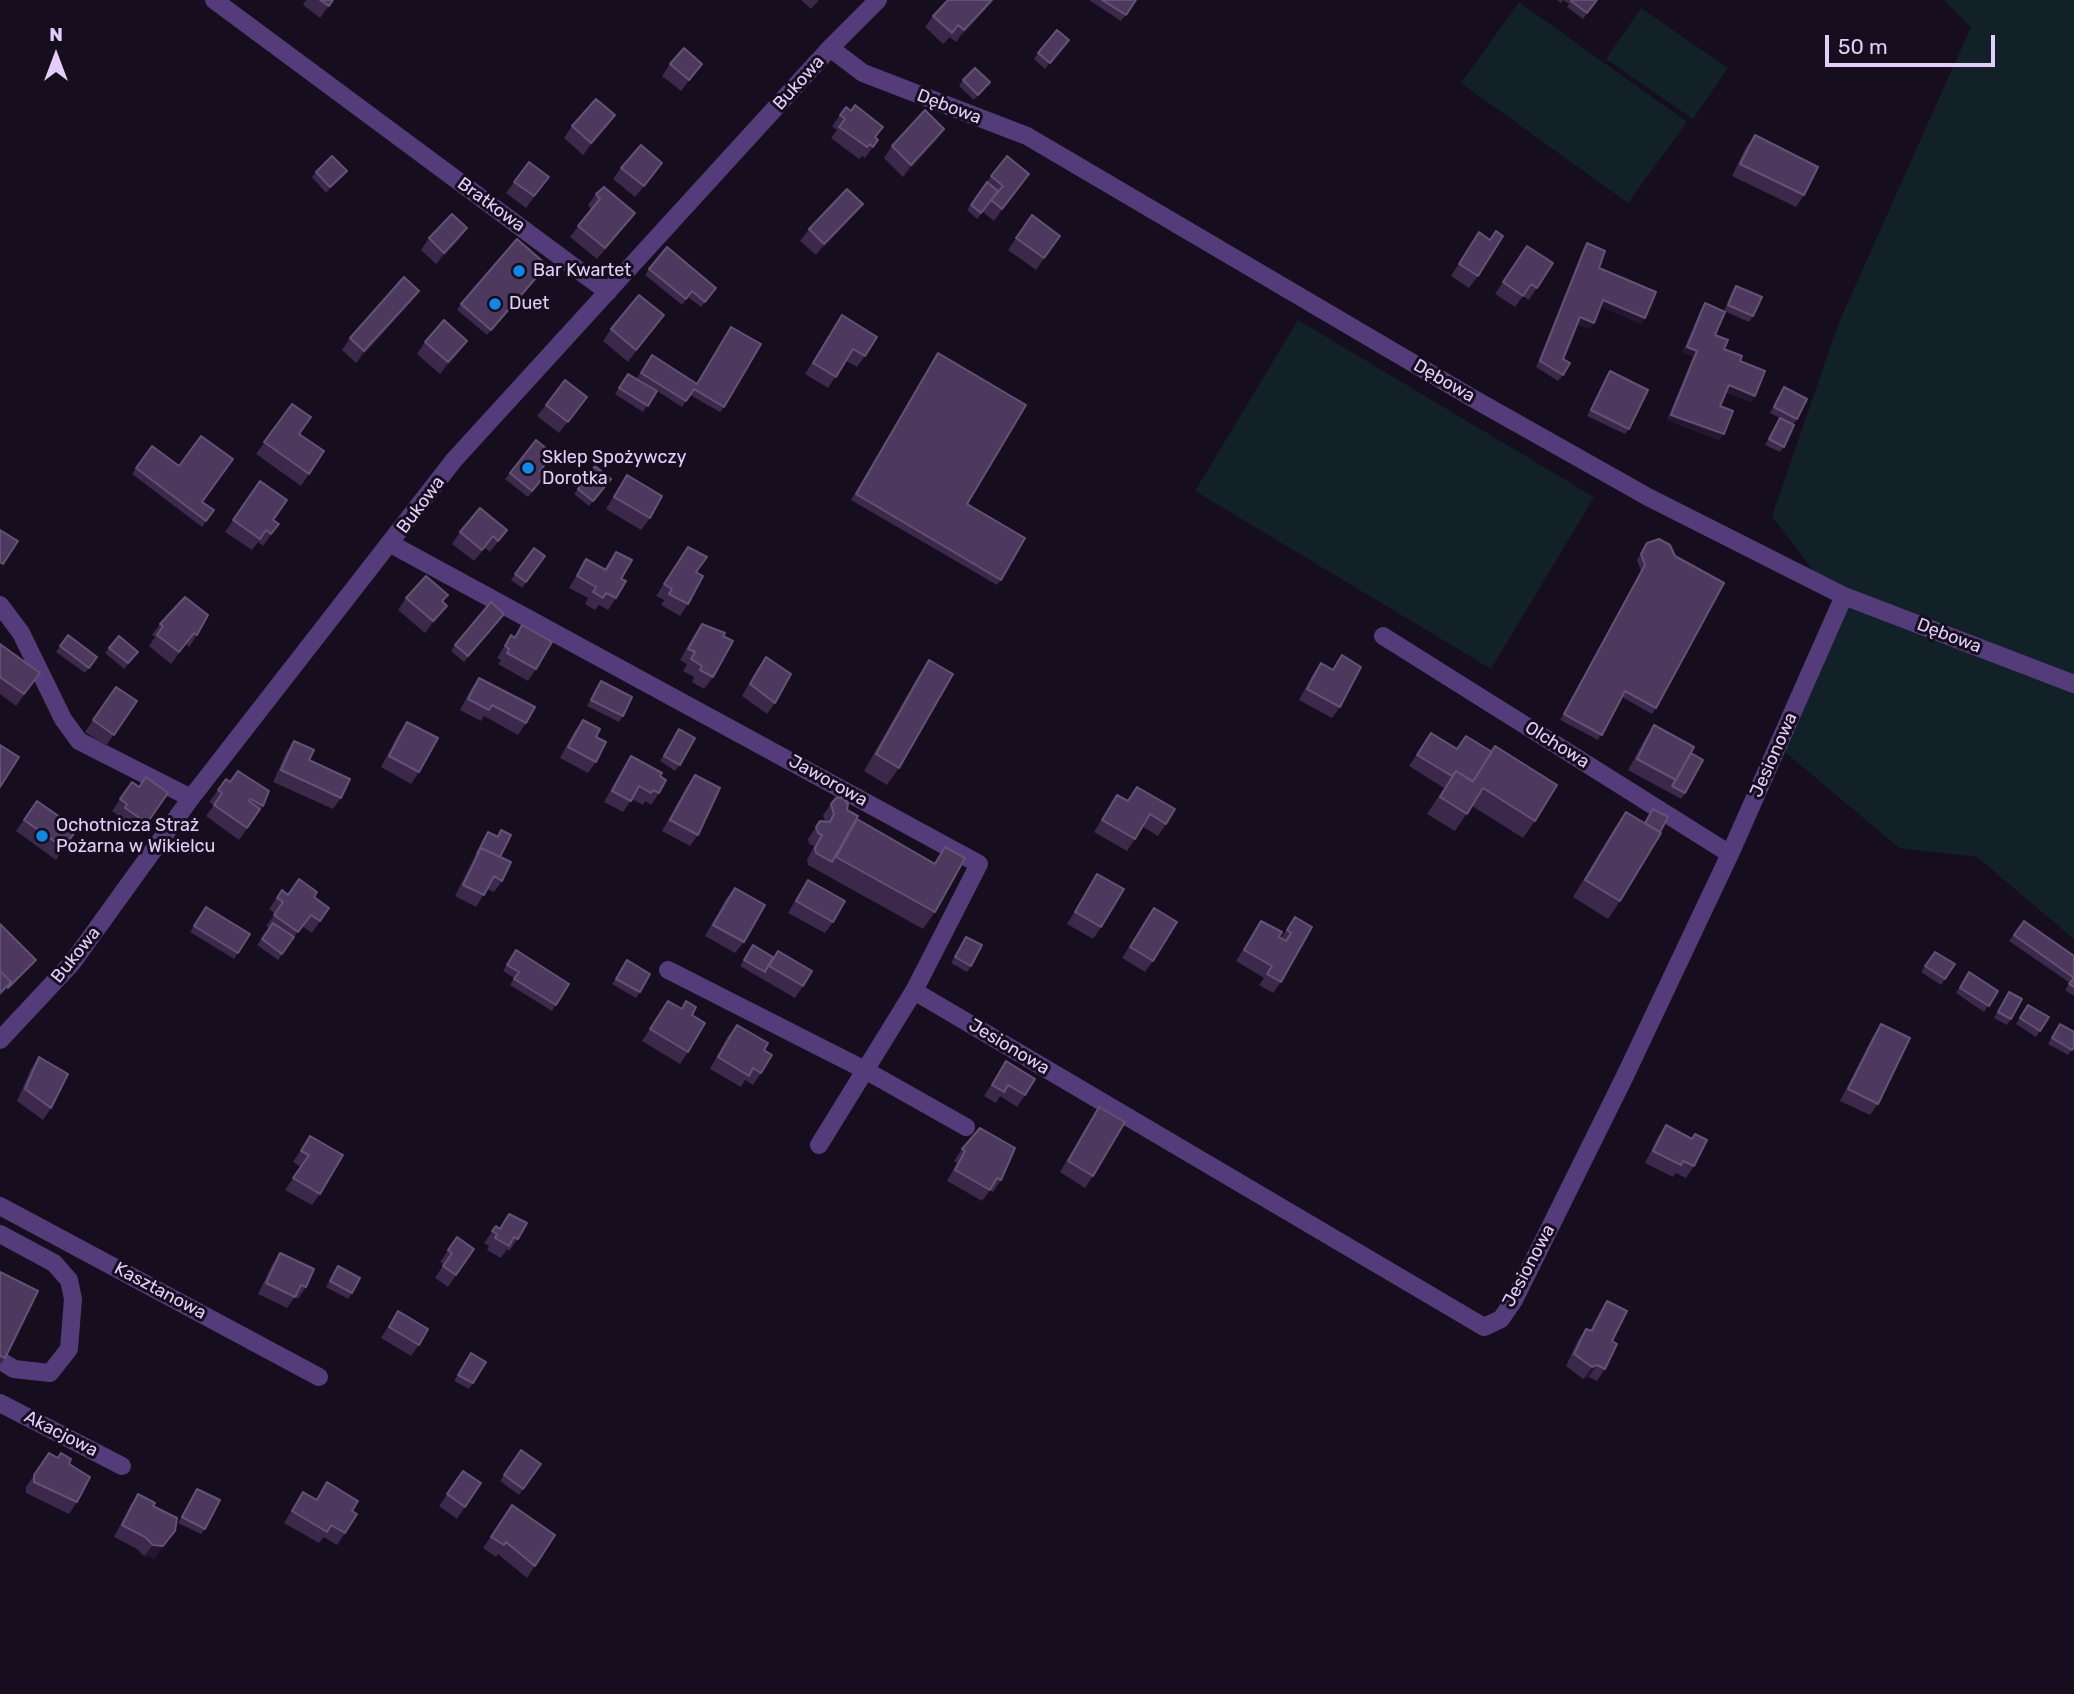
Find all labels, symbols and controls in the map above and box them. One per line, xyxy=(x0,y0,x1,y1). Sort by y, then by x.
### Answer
north arrow xyxy=(21,21,91,91)
scale bar xyxy=(1829,21,1999,65)
text: N xyxy=(49,23,63,46)
text: 50 m xyxy=(1838,34,1888,59)
street label: Bukowa xyxy=(769,51,829,115)
street label: Dębowa xyxy=(914,85,984,129)
street label: Bratkowa xyxy=(453,173,529,237)
place label: Bar Kwartet xyxy=(533,260,631,282)
marker: Bar Kwartet xyxy=(511,263,527,279)
place label: Duet xyxy=(509,293,549,315)
marker: Duet xyxy=(487,296,503,312)
street label: Dębowa xyxy=(1409,355,1479,407)
place label: Sklep Spożywczy Dorotka xyxy=(542,447,686,490)
marker: Sklep Spożywczy Dorotka xyxy=(520,460,536,476)
street label: Bukowa xyxy=(393,472,449,538)
street label: Dębowa xyxy=(1914,614,1984,658)
street label: Jesionowa xyxy=(1746,709,1802,801)
street label: Olchowa xyxy=(1521,717,1593,773)
street label: Jaworowa xyxy=(785,751,871,811)
place label: Ochotnicza Straż Pożarna w Wikielcu xyxy=(56,815,215,858)
marker: Ochotnicza Straż Pożarna w Wikielcu xyxy=(34,828,50,844)
street label: Bukowa xyxy=(47,923,105,987)
street label: Jesionowa xyxy=(965,1014,1053,1080)
street label: Jesionowa xyxy=(1498,1221,1560,1311)
street label: Kasztanowa xyxy=(110,1258,210,1324)
street label: Akacjowa xyxy=(21,1406,101,1462)

